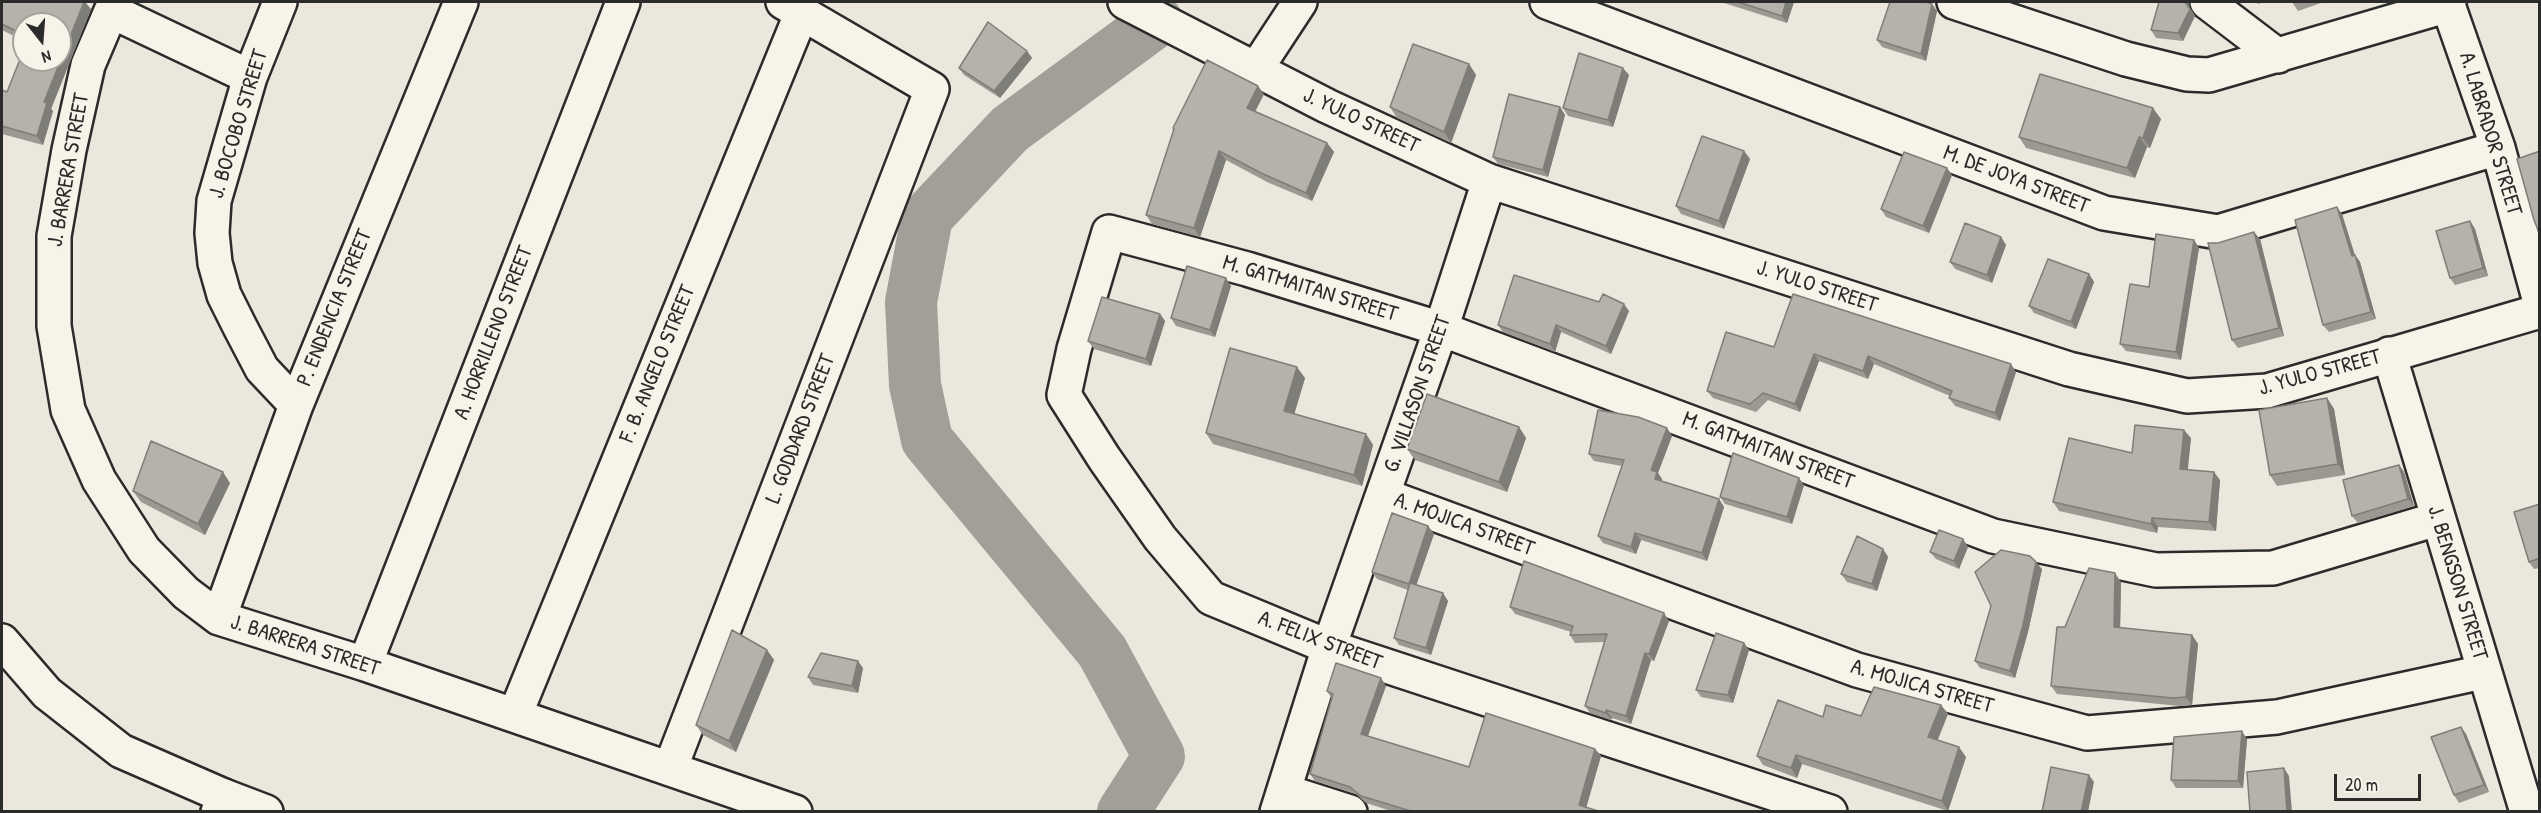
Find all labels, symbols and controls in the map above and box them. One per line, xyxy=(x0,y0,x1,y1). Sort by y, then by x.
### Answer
north arrow xyxy=(12,12,72,72)
text: N xyxy=(39,46,54,69)
street label: J. BOCOBO STREET xyxy=(204,46,274,202)
street label: A. LABRADOR STREET xyxy=(2453,49,2527,219)
street label: J. YULO STREET xyxy=(1299,83,1423,159)
street label: J. BARRERA STREET xyxy=(43,91,95,249)
street label: M. DE JOYA STREET xyxy=(1939,140,2093,220)
street label: P. ENDENCIA STREET xyxy=(292,226,378,390)
street label: A. HORRILLENO STREET xyxy=(449,243,539,423)
street label: M. GATMAITAN STREET xyxy=(1219,250,1401,328)
street label: J. YULO STREET xyxy=(1753,255,1881,319)
street label: F. B. ANGELO STREET xyxy=(614,282,702,446)
street label: G. VILLASON STREET xyxy=(1379,312,1457,476)
street label: J. YULO STREET xyxy=(2256,344,2384,402)
street label: L. GODDARD STREET xyxy=(760,351,842,507)
street label: M. GATMAITAN STREET xyxy=(1679,406,1857,496)
street label: A. MOJICA STREET xyxy=(1390,487,1538,563)
street label: J. BENGSON STREET xyxy=(2421,503,2493,663)
street label: A. FELIX STREET xyxy=(1254,605,1386,677)
street label: J. BARRERA STREET xyxy=(227,609,383,683)
street label: A. MOJICA STREET xyxy=(1848,654,1996,720)
scale bar xyxy=(2337,762,2424,800)
text: 20 m xyxy=(2345,772,2378,797)

